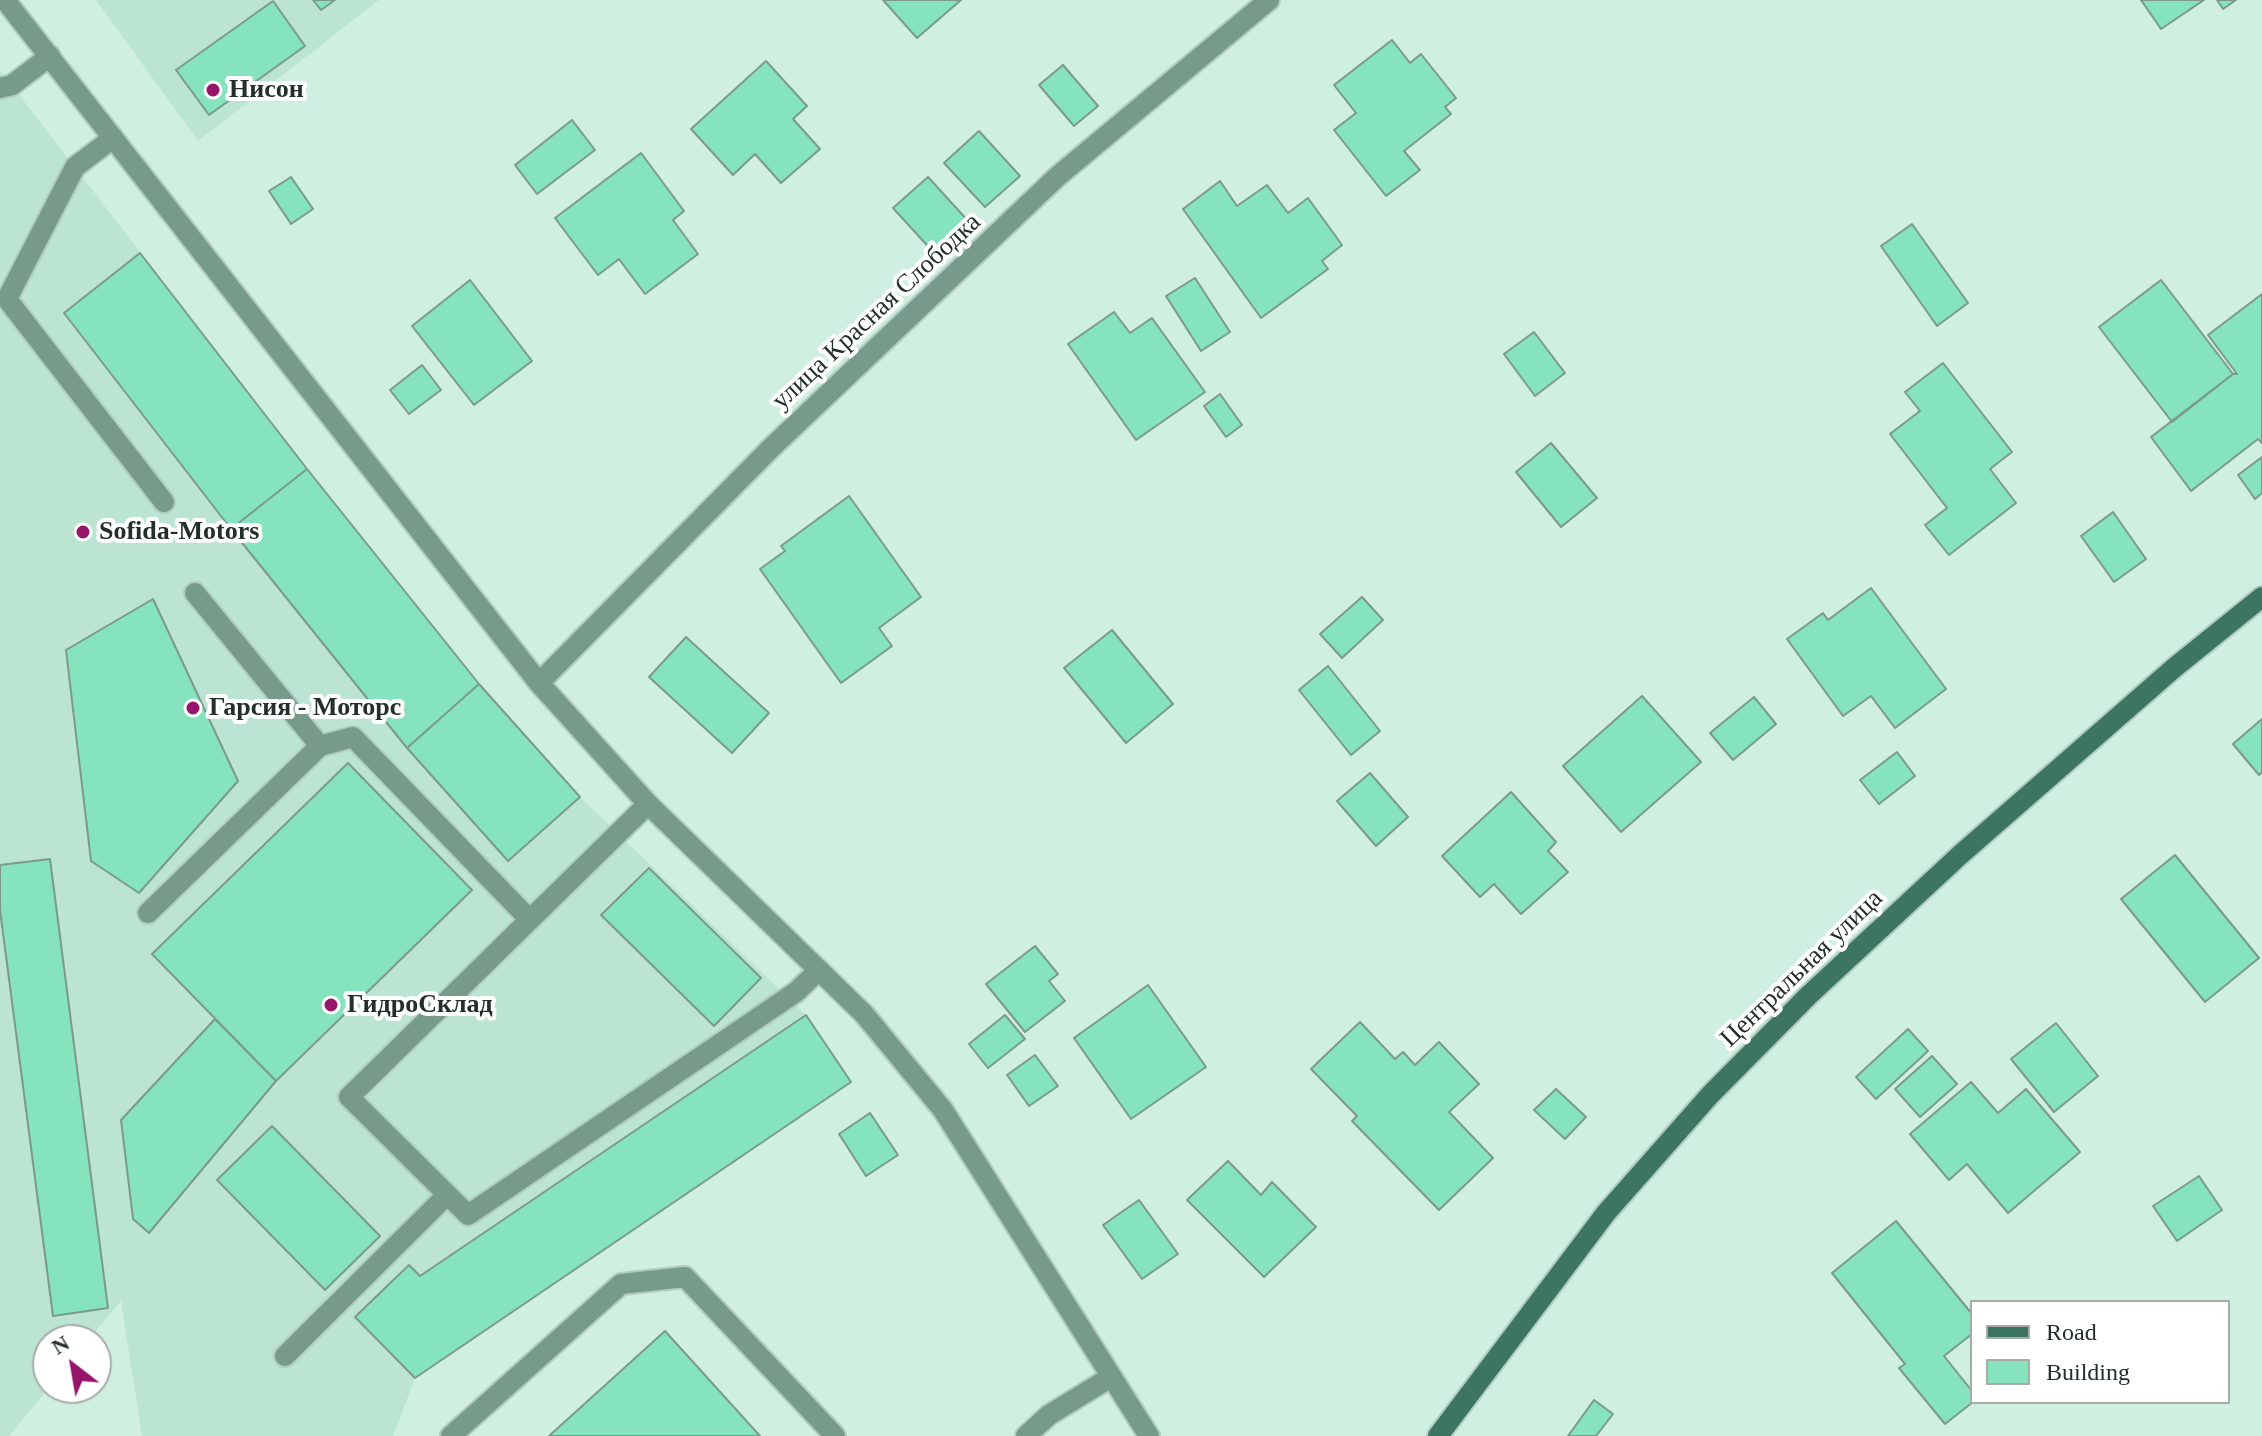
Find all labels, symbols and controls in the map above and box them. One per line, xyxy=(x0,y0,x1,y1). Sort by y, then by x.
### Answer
place label: Нисон xyxy=(229,74,304,106)
marker: Нисон xyxy=(204,81,222,99)
street label: улица Красная Слободка xyxy=(766,207,988,417)
place label: Sofida-Motors xyxy=(99,516,259,548)
marker: Sofida-Motors xyxy=(74,523,92,541)
place label: Гарсия - Моторс xyxy=(209,692,401,724)
marker: Гарсия - Моторс xyxy=(184,699,202,717)
street label: Центральная улица xyxy=(1714,884,1890,1054)
place label: ГидроСклад xyxy=(347,989,493,1021)
marker: ГидроСклад xyxy=(322,996,340,1014)
legend xyxy=(1970,1300,2230,1404)
text: Road xyxy=(2046,1319,2097,1345)
north arrow xyxy=(32,1324,112,1404)
text: N xyxy=(47,1330,74,1360)
text: Building xyxy=(2046,1359,2130,1385)

